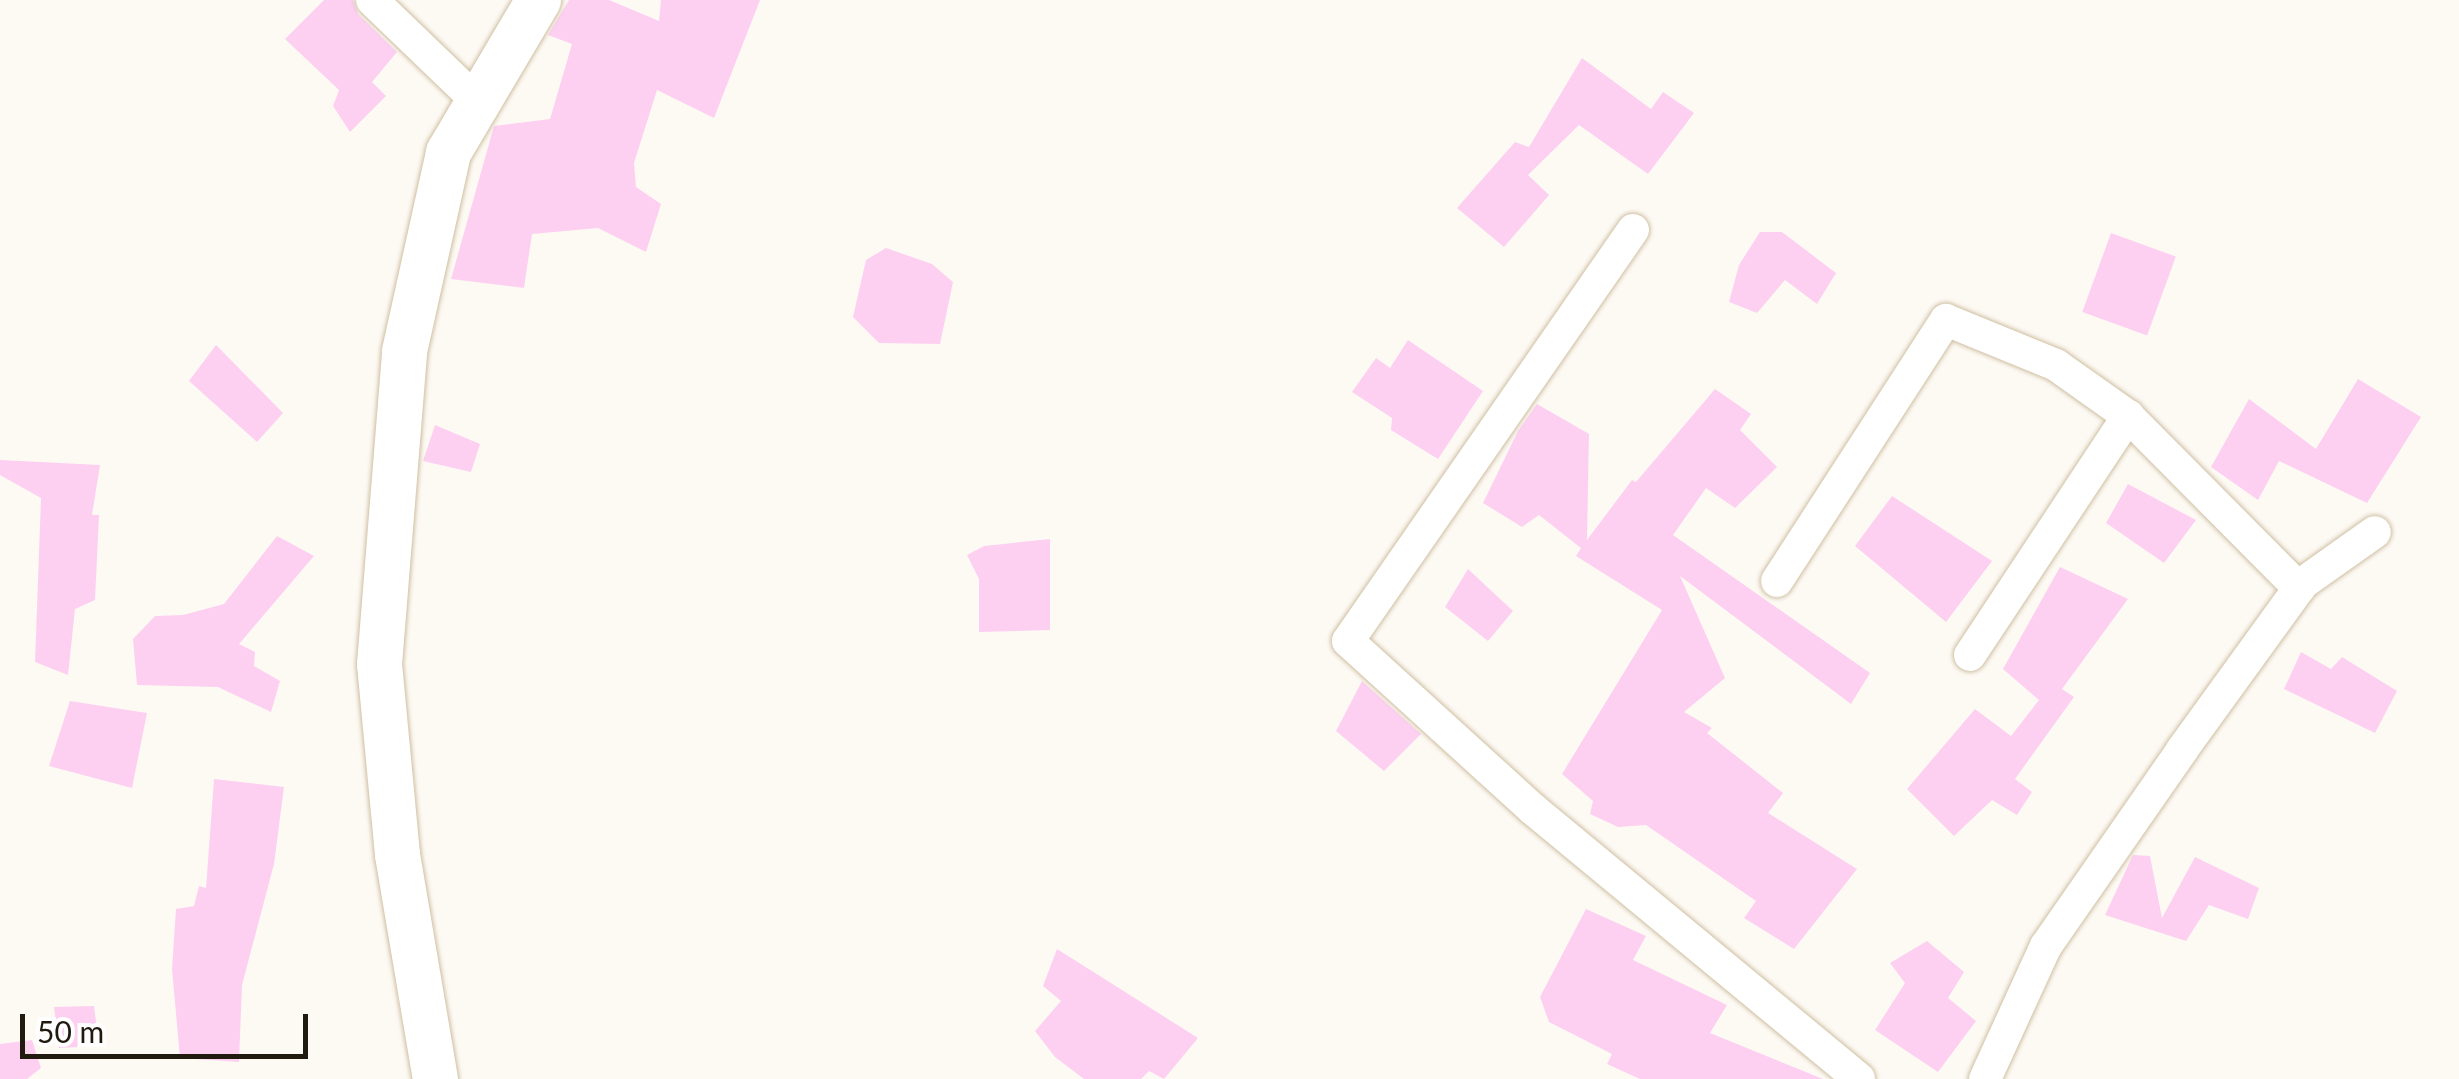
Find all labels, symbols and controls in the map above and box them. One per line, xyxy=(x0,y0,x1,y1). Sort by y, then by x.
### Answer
scale bar xyxy=(25,994,312,1056)
text: 50 m xyxy=(37,1013,104,1049)

